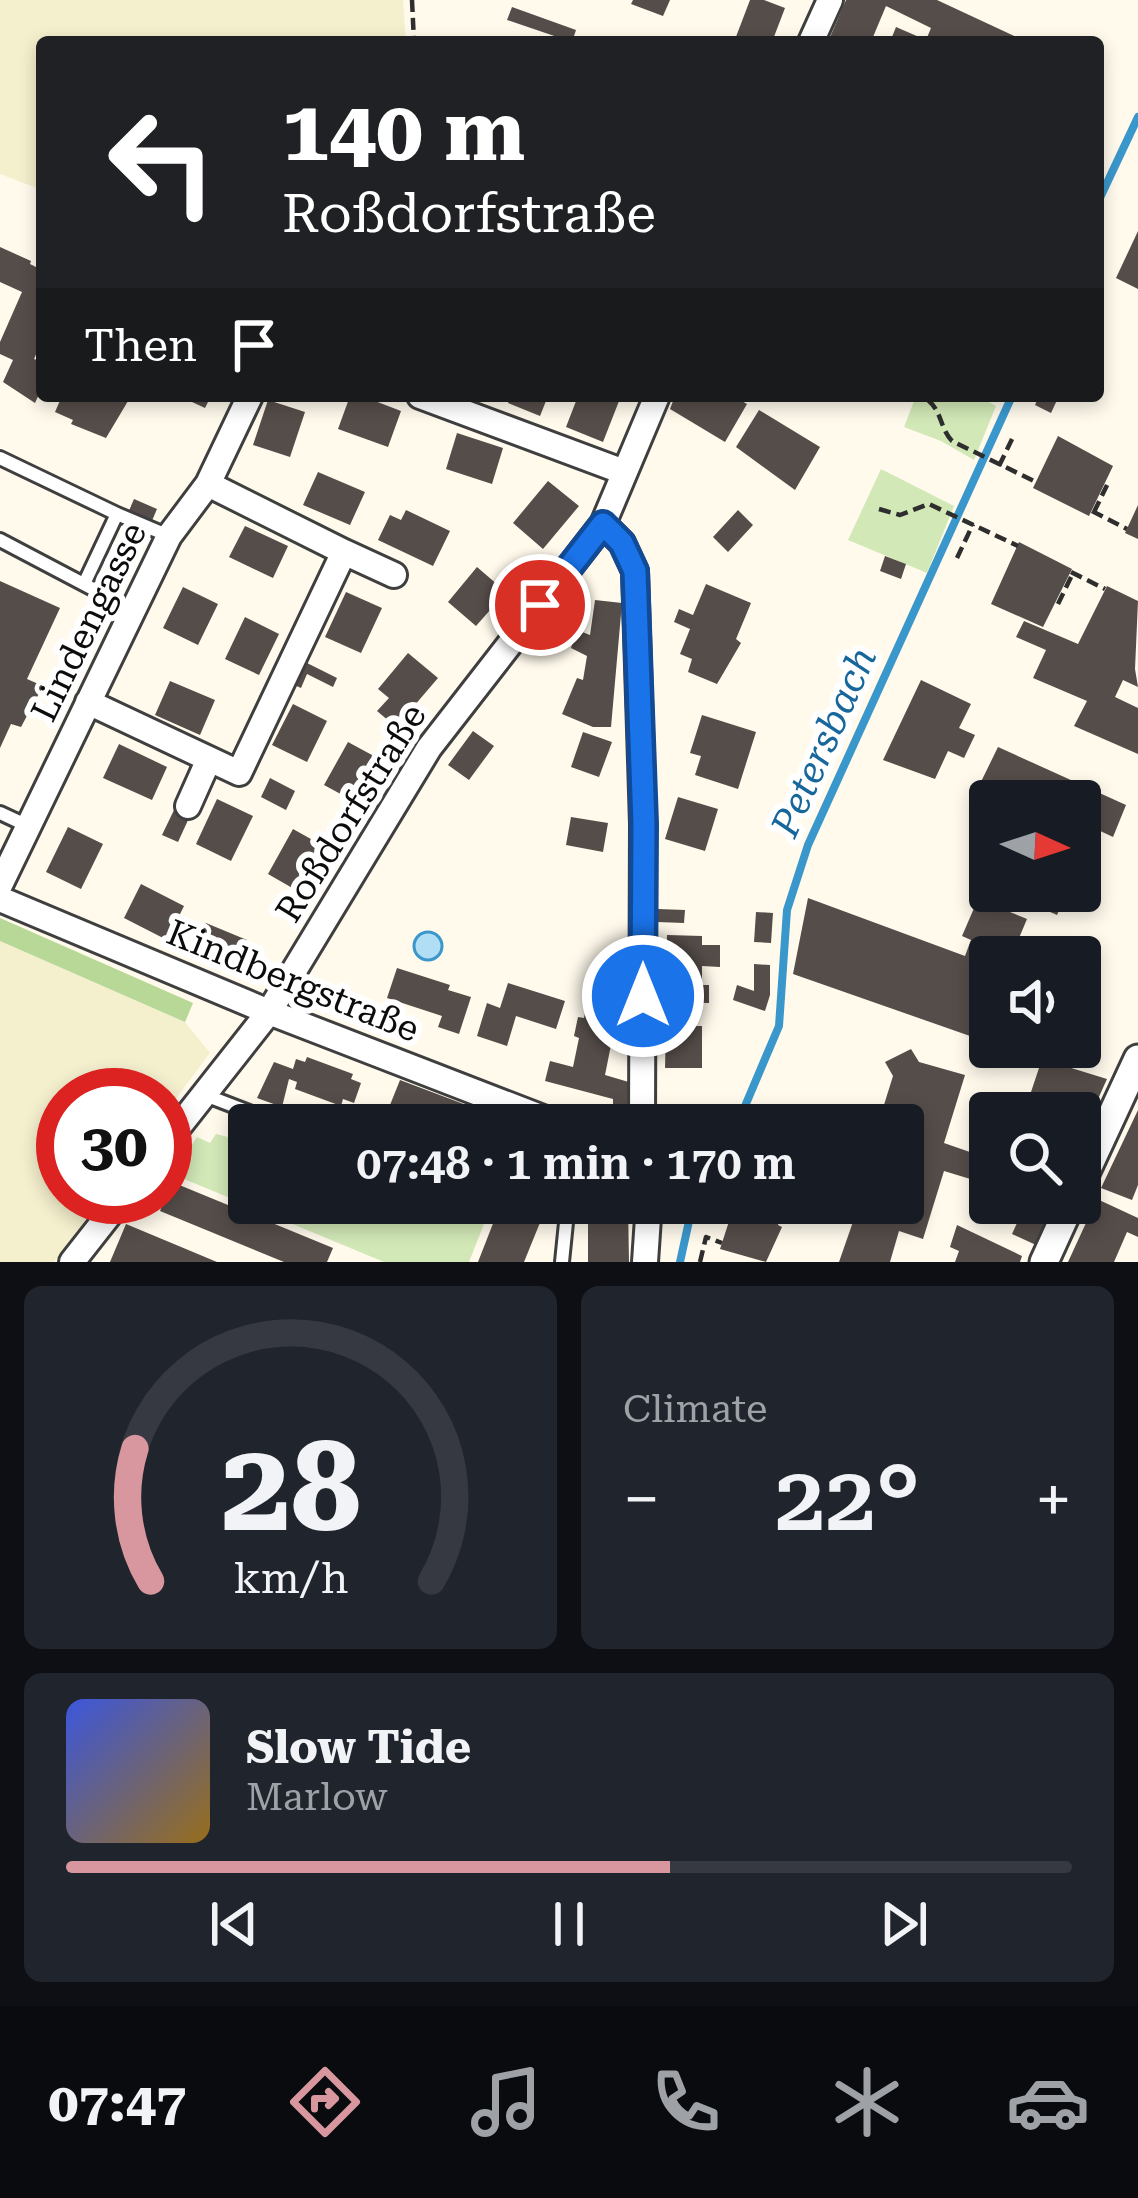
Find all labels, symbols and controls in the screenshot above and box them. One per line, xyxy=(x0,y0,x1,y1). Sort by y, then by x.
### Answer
text: 140 m xyxy=(282,82,525,180)
icon: left xyxy=(84,84,240,240)
text: Roßdorfstraße xyxy=(282,182,656,245)
icon: arrive xyxy=(221,312,287,378)
text: Then xyxy=(84,319,197,372)
street label: Lindengasse xyxy=(23,516,155,728)
pin xyxy=(489,554,591,656)
icon: arrive xyxy=(507,572,573,638)
water label: Petersbach xyxy=(761,640,886,845)
street label: Roßdorfstraße xyxy=(267,696,435,930)
north arrow xyxy=(969,780,1101,912)
map controls xyxy=(969,780,1101,1224)
street label: Kindbergstraße xyxy=(161,911,425,1051)
position arrow xyxy=(580,933,706,1059)
button: sound xyxy=(969,936,1101,1068)
speed limit sign: 30 xyxy=(36,1068,192,1224)
button: search xyxy=(969,1092,1101,1224)
text: 07:48 · 1 min · 170 m xyxy=(356,1137,796,1190)
text: Climate xyxy=(623,1386,767,1432)
text: 28 xyxy=(221,1414,360,1560)
text: 22° xyxy=(775,1447,920,1552)
text: − xyxy=(623,1461,660,1538)
text: + xyxy=(1035,1461,1072,1538)
text: km/h xyxy=(233,1552,348,1602)
text: Slow Tide xyxy=(246,1721,471,1774)
text: Marlow xyxy=(246,1774,387,1820)
icon: previous xyxy=(201,1891,267,1957)
icon: pause xyxy=(536,1891,602,1957)
icon: next xyxy=(871,1891,937,1957)
icon: directions xyxy=(283,2060,367,2144)
icon: music xyxy=(464,2060,548,2144)
icon: phone xyxy=(644,2060,728,2144)
icon: climate xyxy=(825,2060,909,2144)
icon: car xyxy=(1006,2060,1090,2144)
text: 07:47 xyxy=(48,2071,186,2134)

